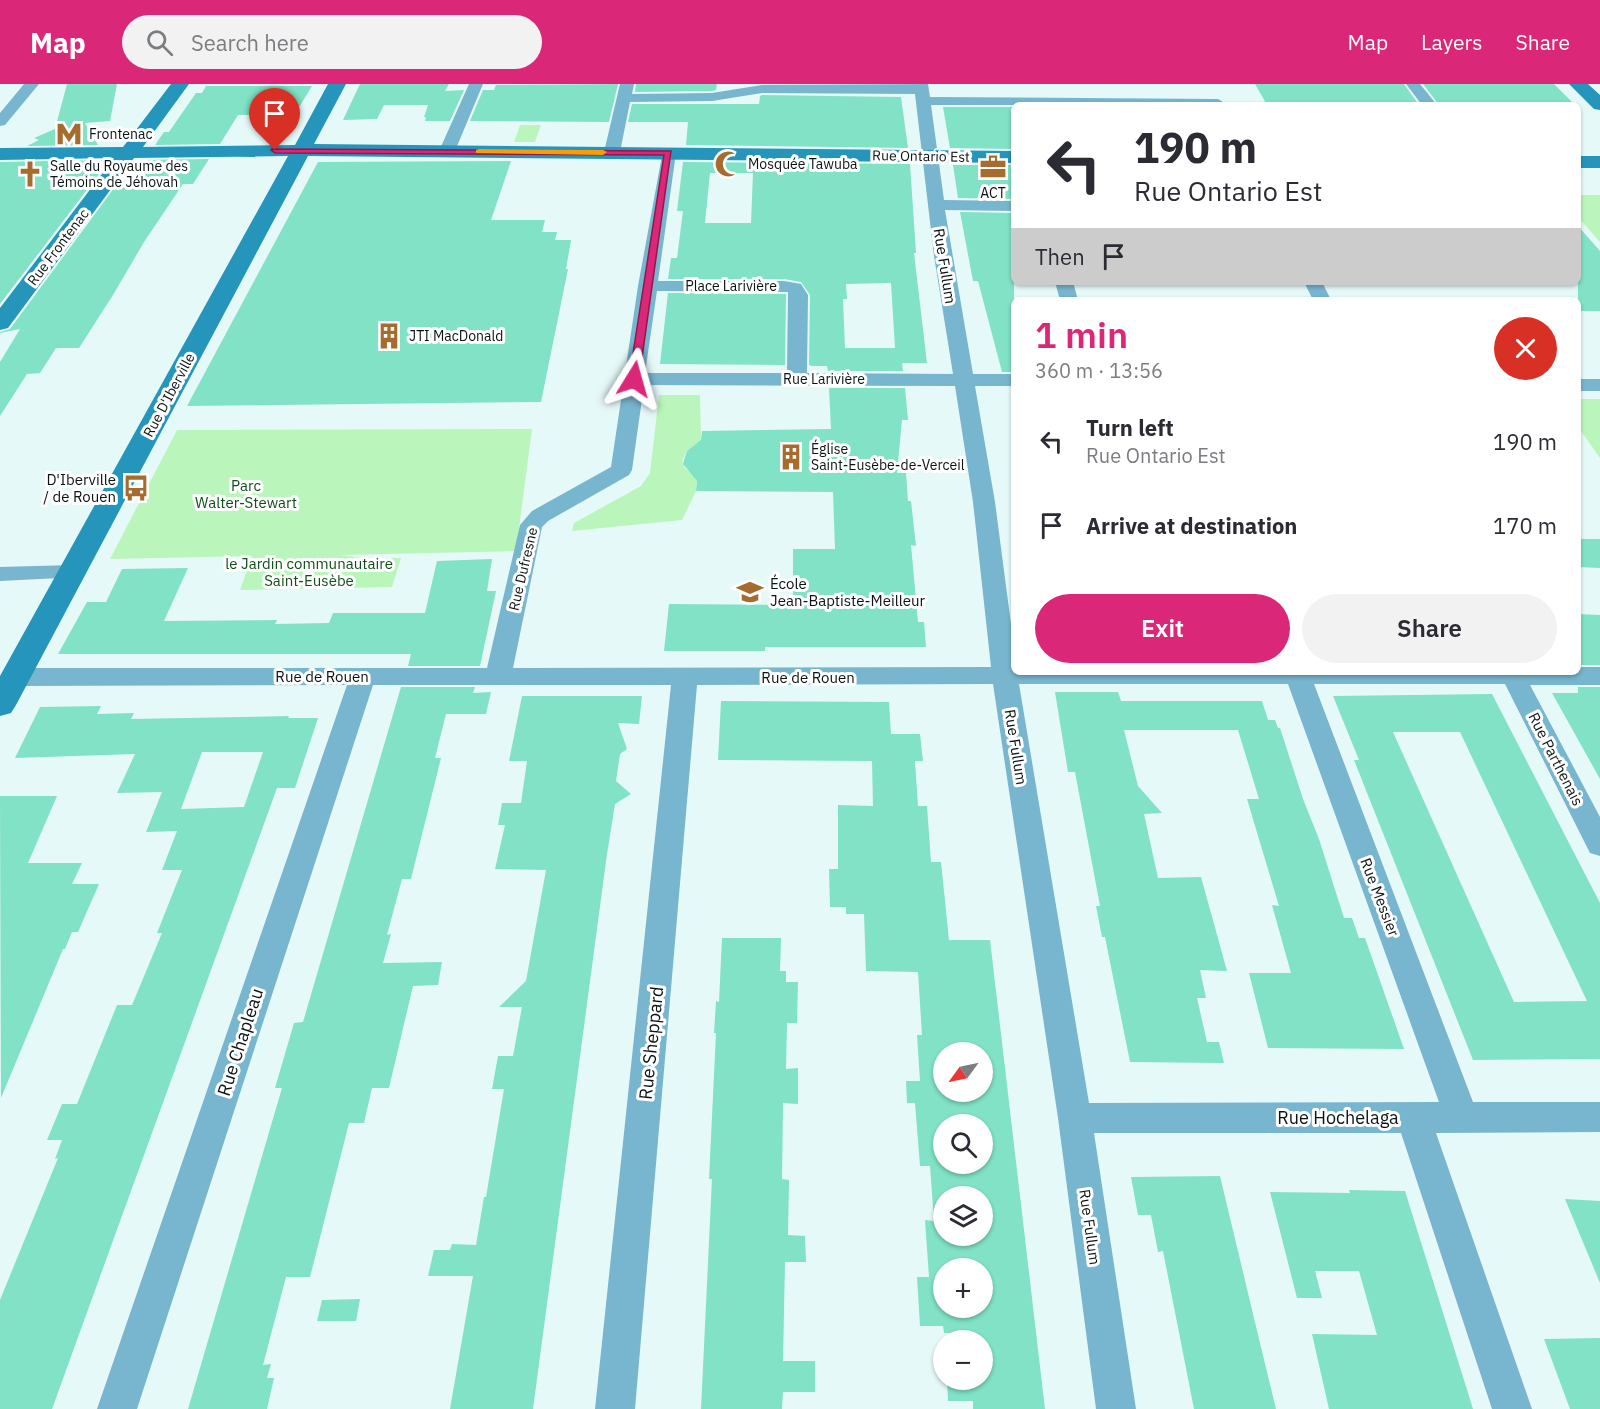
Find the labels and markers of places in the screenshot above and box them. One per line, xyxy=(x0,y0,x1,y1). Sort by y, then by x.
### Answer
pin xyxy=(249,88,300,150)
metro station icon: Frontenac xyxy=(54,119,84,149)
place label: Frontenac xyxy=(89,125,152,143)
mosque icon: Mosquée Tawuba xyxy=(713,149,743,179)
office icon: ACT xyxy=(978,152,1008,182)
place label: Mosquée Tawuba xyxy=(748,155,858,173)
place label: Salle du Royaume des Témoins de Jéhovah xyxy=(50,157,188,191)
church icon: Salle du Royaume des Témoins de Jéhovah xyxy=(15,159,45,189)
place label: ACT xyxy=(980,184,1006,202)
building icon: JTI MacDonald xyxy=(374,321,404,351)
place label: JTI MacDonald xyxy=(409,327,503,345)
place label: Église Saint-Eusèbe-de-Verceil xyxy=(811,439,965,474)
building icon: Église Saint-Eusèbe-de-Verceil xyxy=(776,442,806,472)
place label: D'Iberville / de Rouen xyxy=(43,470,116,506)
bus stop icon: D'Iberville / de Rouen xyxy=(121,473,151,503)
place label: École Jean-Baptiste-Meilleur xyxy=(770,574,926,610)
school or university icon: École Jean-Baptiste-Meilleur xyxy=(735,577,765,607)

